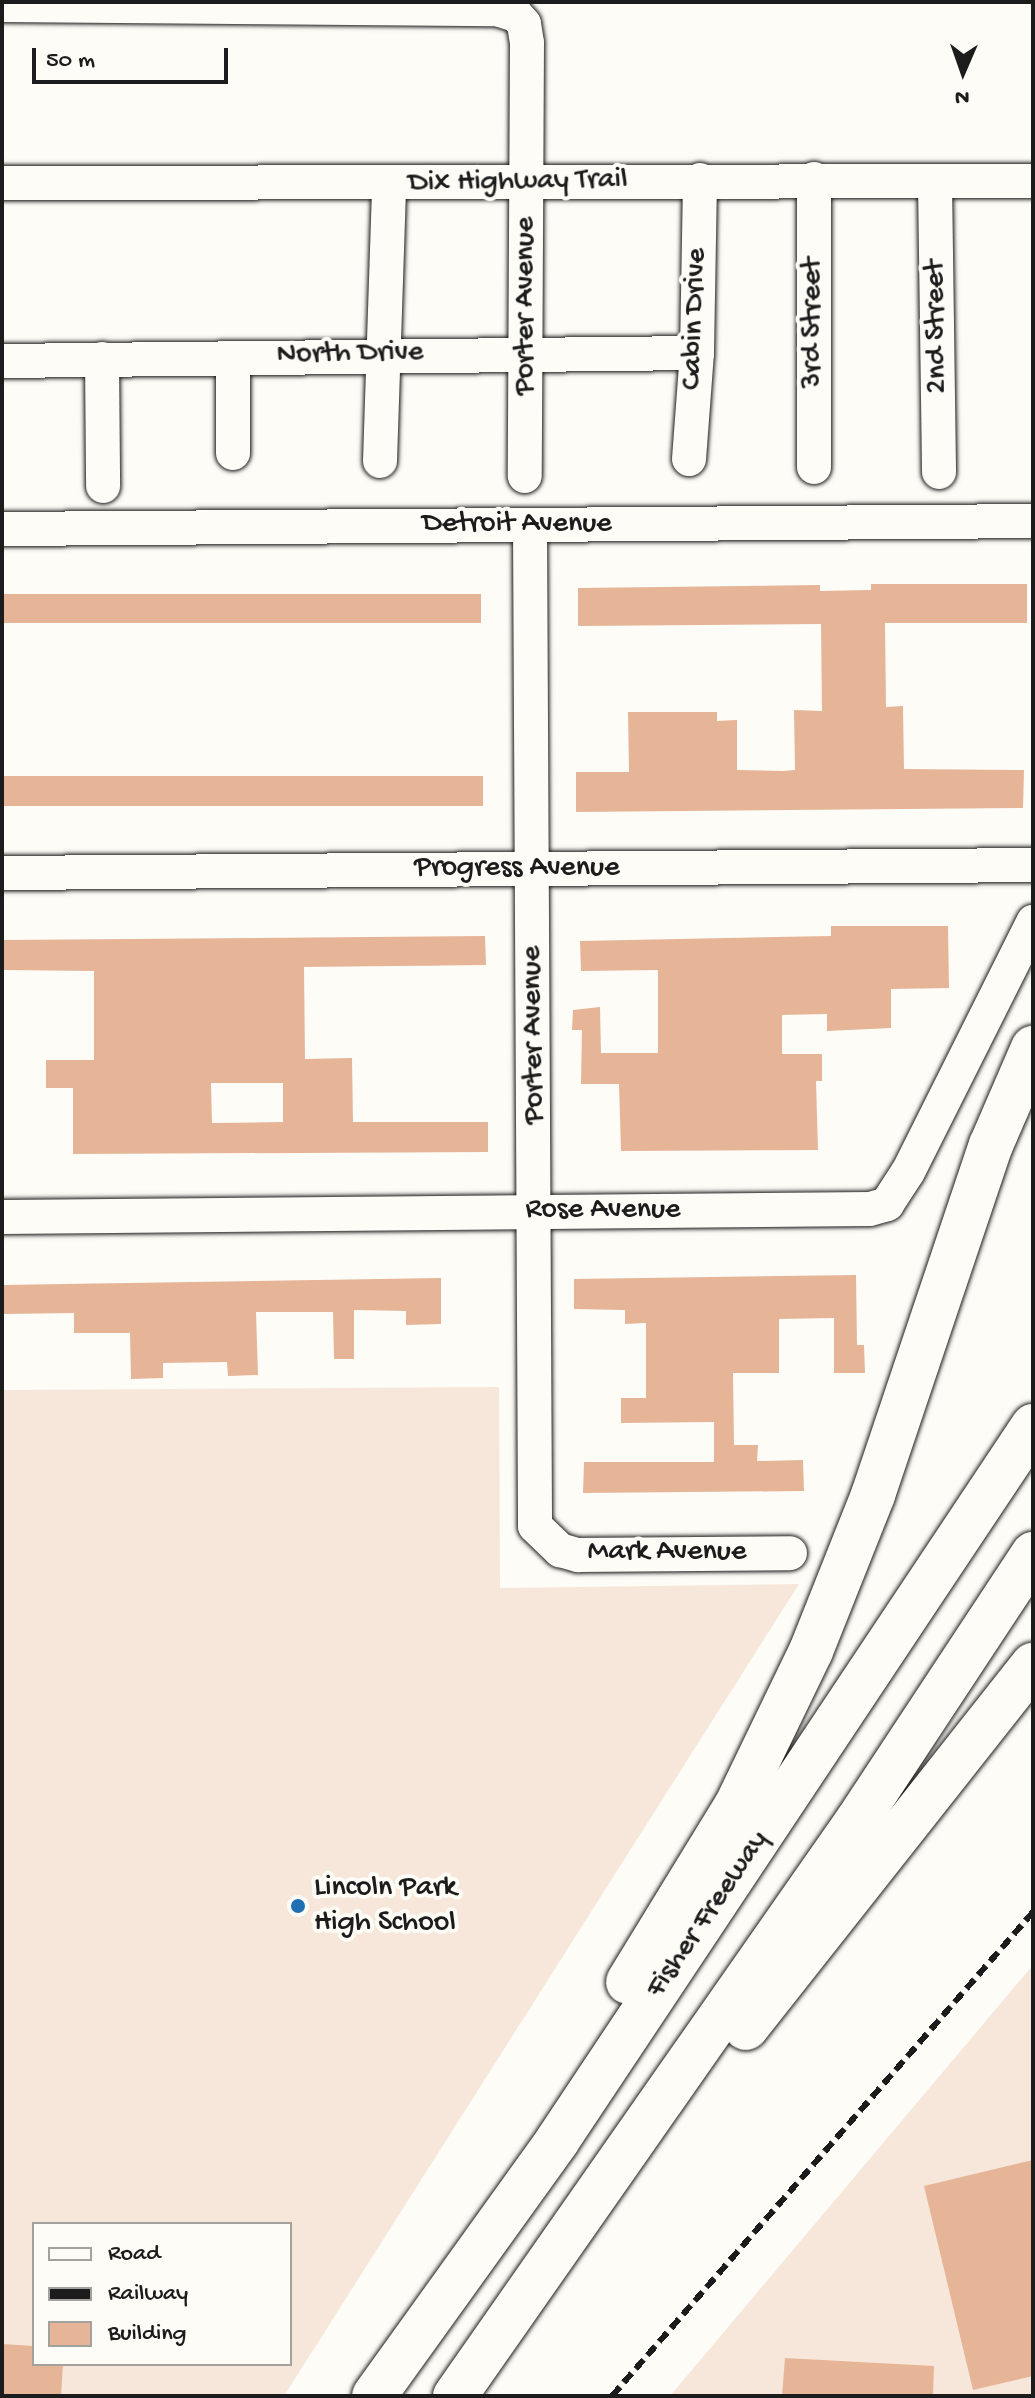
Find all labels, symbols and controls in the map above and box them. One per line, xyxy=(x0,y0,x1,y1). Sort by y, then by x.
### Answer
scale bar xyxy=(36,32,232,82)
north arrow xyxy=(923,32,1003,112)
text: 50 m xyxy=(46,47,95,76)
text: N xyxy=(955,83,970,109)
street label: Dix Highway Trail xyxy=(408,163,628,203)
street label: Porter Avenue xyxy=(509,217,545,395)
street label: Cabin Drive xyxy=(676,247,716,391)
street label: 3rd Street xyxy=(796,258,832,388)
street label: 2nd Street xyxy=(919,260,957,394)
street label: North Drive xyxy=(276,336,424,374)
street label: Detroit Avenue xyxy=(422,507,612,543)
street label: Progress Avenue xyxy=(414,851,620,887)
street label: Porter Avenue xyxy=(515,945,555,1125)
street label: Rose Avenue xyxy=(525,1193,681,1229)
street label: Mark Avenue xyxy=(588,1535,746,1571)
street label: Fisher Freeway xyxy=(640,1825,778,2005)
place label: Lincoln Park High School xyxy=(314,1871,457,1942)
marker: Lincoln Park High School xyxy=(289,1897,307,1915)
legend xyxy=(32,2222,292,2366)
text: Road xyxy=(108,2240,160,2269)
text: Railway xyxy=(108,2280,188,2309)
text: Building xyxy=(108,2320,186,2349)

